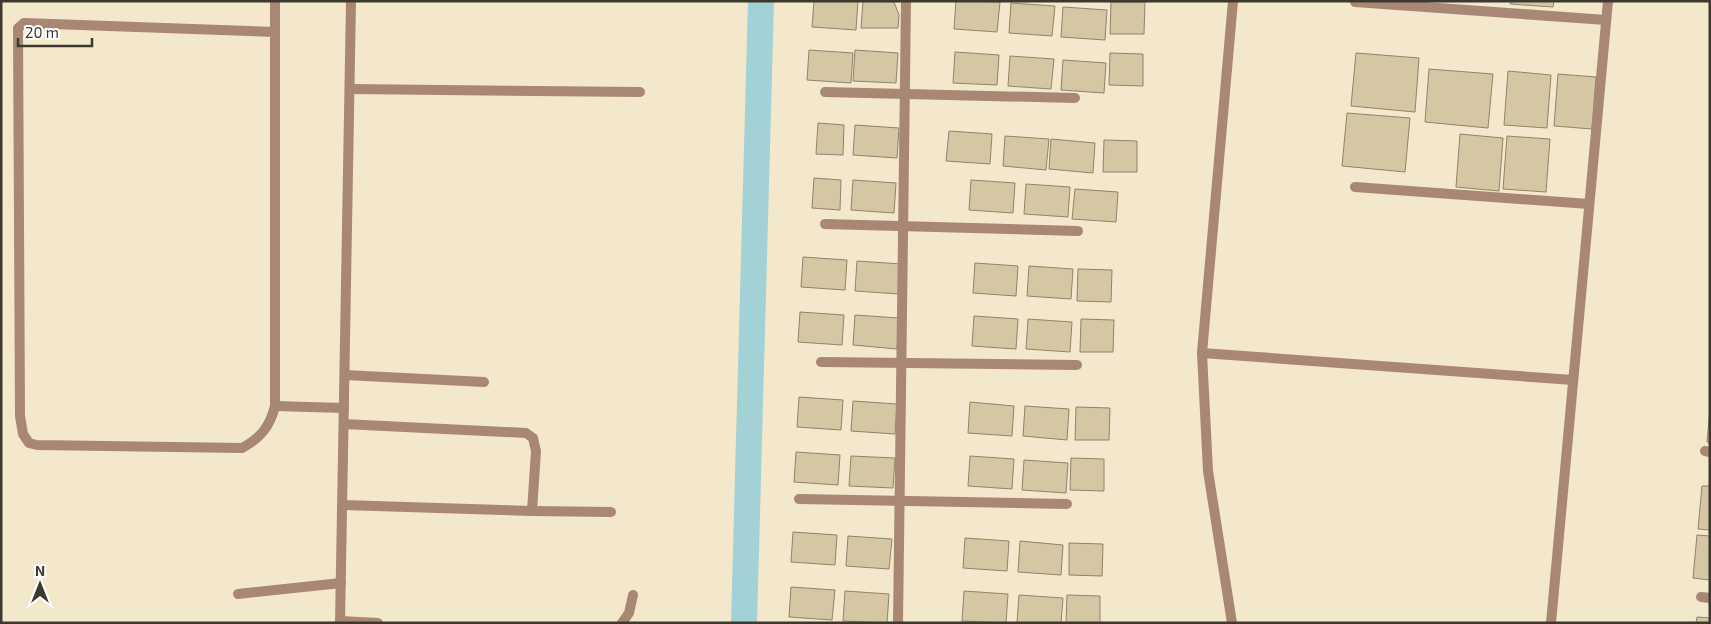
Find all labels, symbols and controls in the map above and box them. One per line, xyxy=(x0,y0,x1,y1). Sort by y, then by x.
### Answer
scale bar xyxy=(18,15,91,47)
text: 20 m xyxy=(25,23,59,41)
north arrow xyxy=(15,559,65,609)
text: N xyxy=(35,562,45,579)

